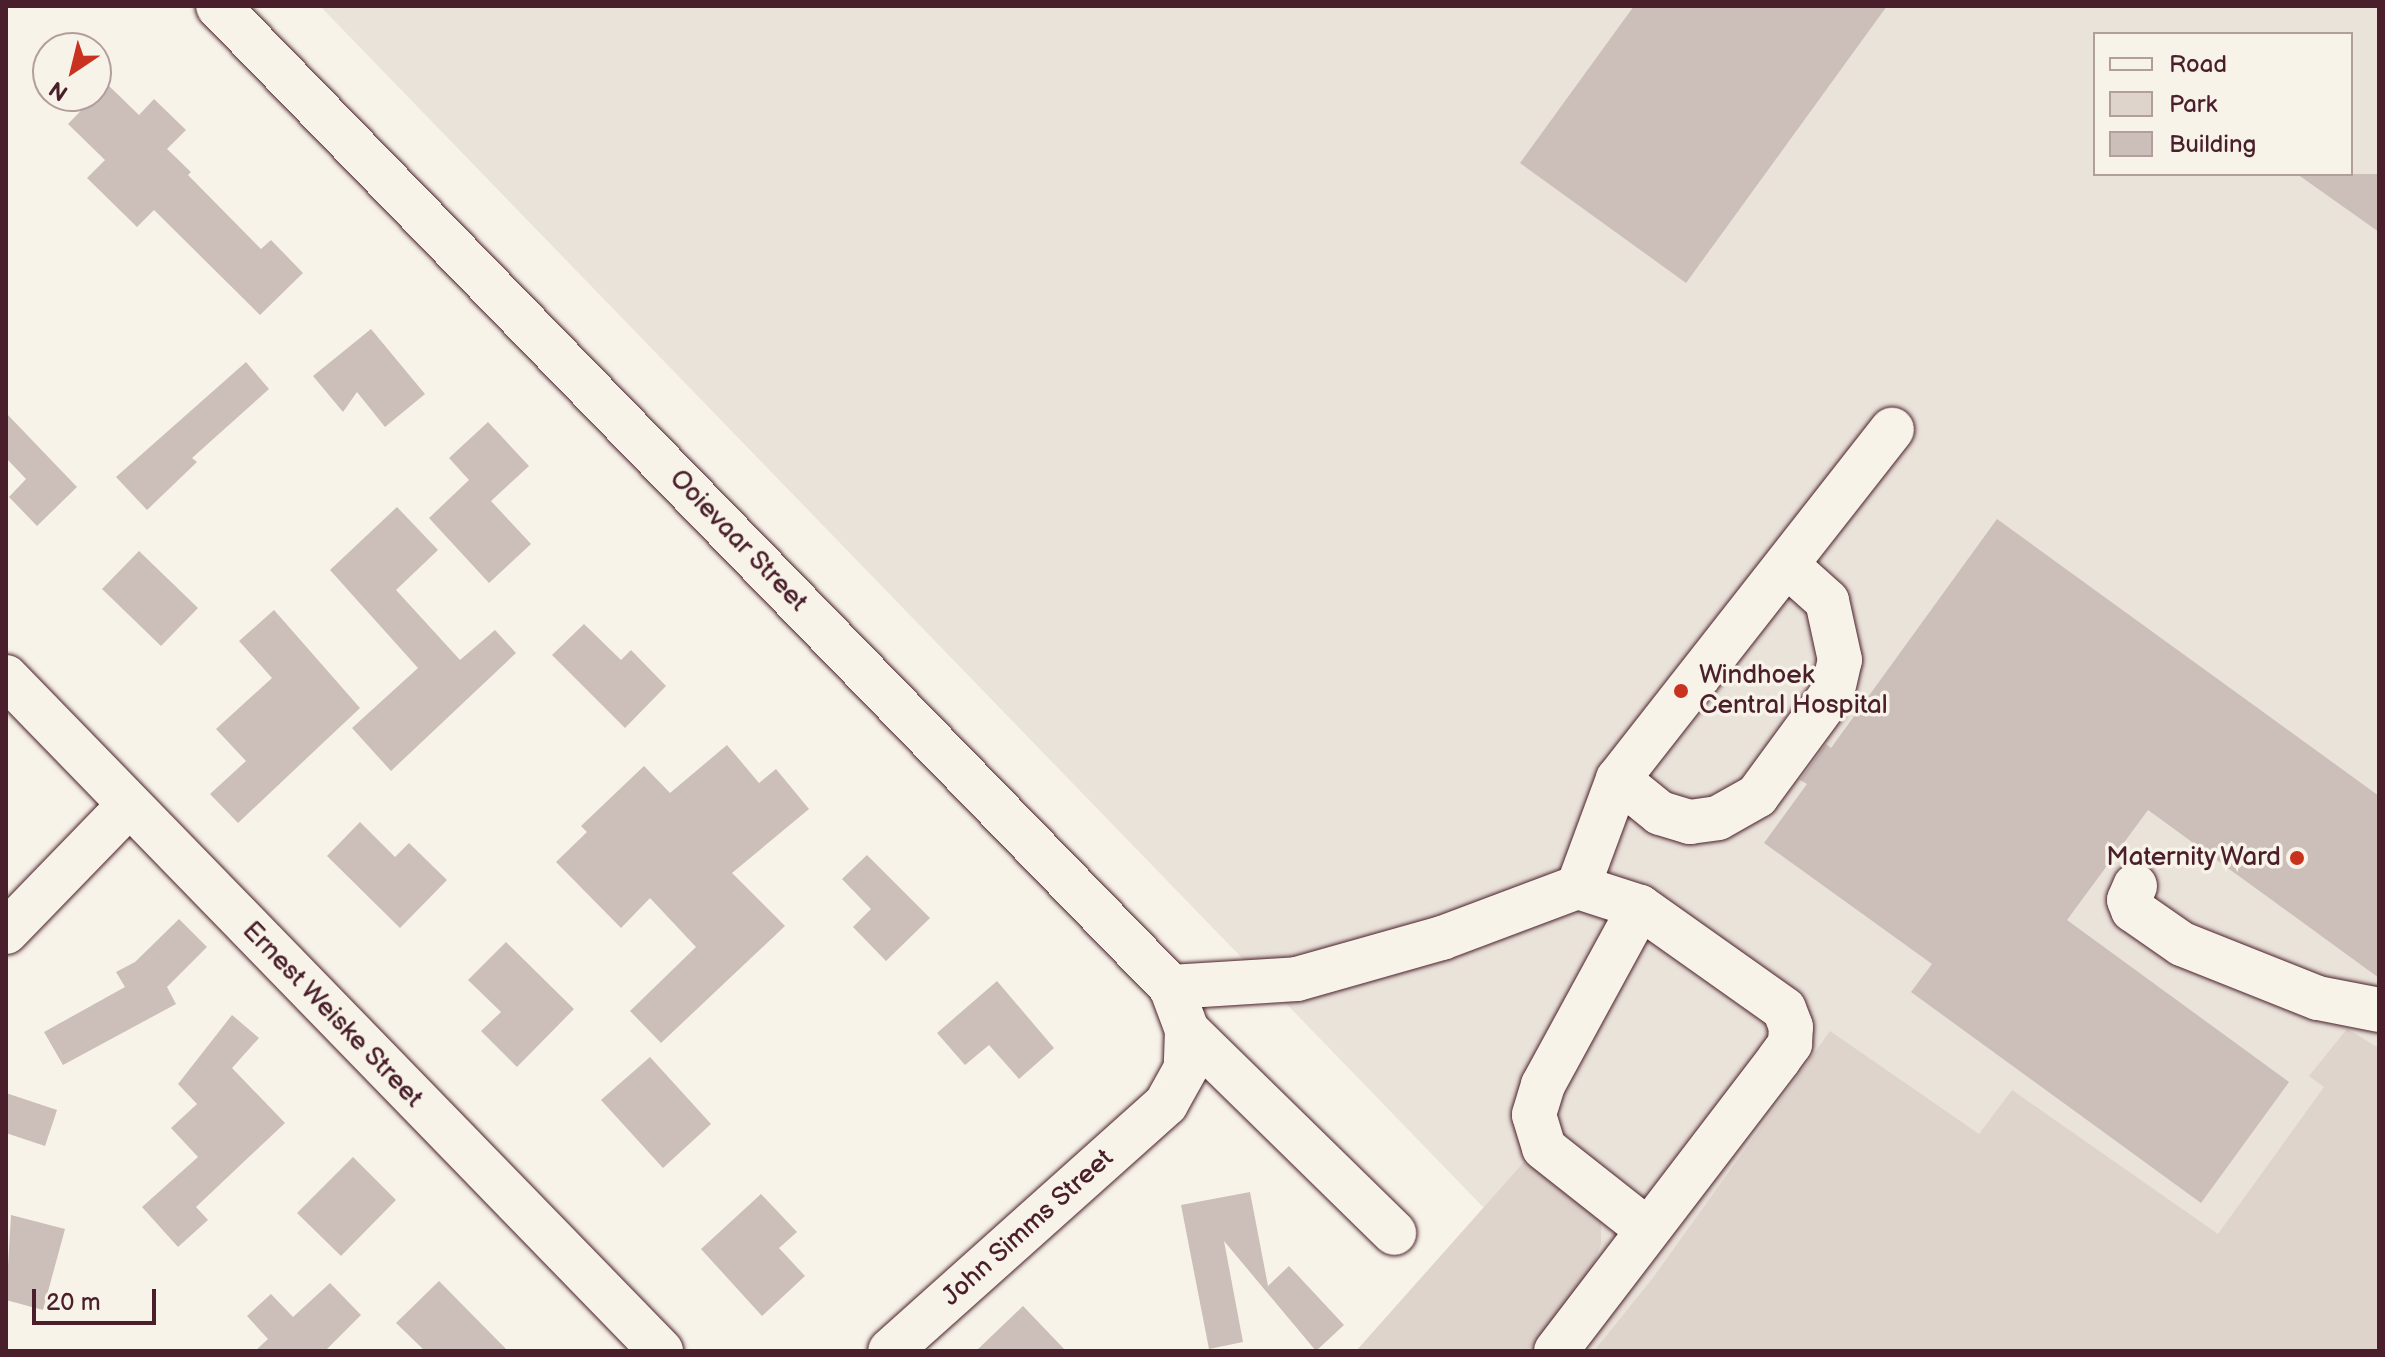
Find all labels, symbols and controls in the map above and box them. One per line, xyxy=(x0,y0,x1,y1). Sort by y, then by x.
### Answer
north arrow xyxy=(32,32,112,112)
legend xyxy=(2093,32,2353,176)
text: Road xyxy=(2169,50,2227,79)
text: N xyxy=(45,75,74,106)
text: Park xyxy=(2169,90,2217,119)
text: Building xyxy=(2169,130,2256,159)
street label: Ooievaar Street xyxy=(663,464,813,618)
place label: Windhoek Central Hospital xyxy=(1699,660,1887,722)
marker: Windhoek Central Hospital xyxy=(1670,680,1692,702)
place label: Maternity Ward xyxy=(2104,842,2281,874)
marker: Maternity Ward xyxy=(2288,849,2306,867)
street label: Ernest Weiske Street xyxy=(235,915,429,1115)
street label: John Simms Street xyxy=(936,1143,1120,1313)
scale bar xyxy=(36,1273,160,1323)
text: 20 m xyxy=(46,1288,101,1317)

